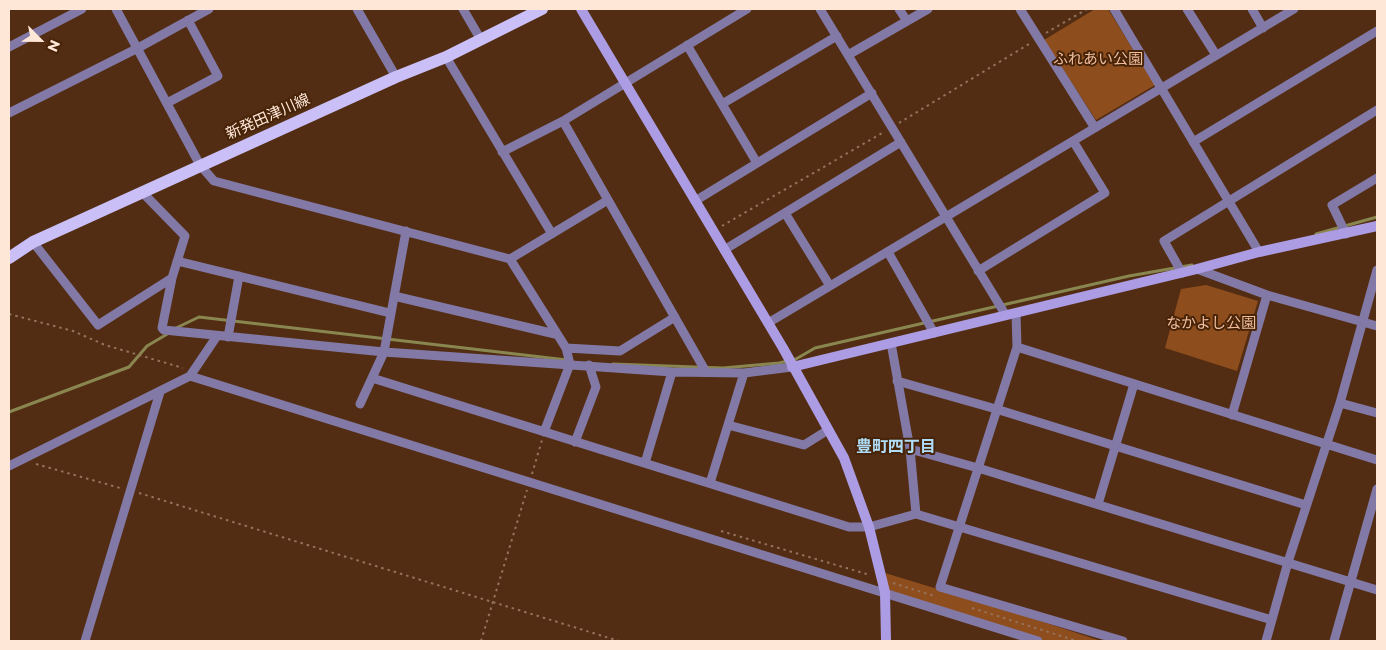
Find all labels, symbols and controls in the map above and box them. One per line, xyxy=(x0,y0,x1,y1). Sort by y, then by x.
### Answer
north arrow xyxy=(15,15,65,65)
text: N xyxy=(43,37,64,55)
park label: ふれあい公園 xyxy=(1053,51,1143,69)
street label: 新発田津川線 xyxy=(223,90,313,144)
park label: なかよし公園 xyxy=(1166,315,1256,333)
district label: 豊町四丁目 xyxy=(856,437,936,457)

